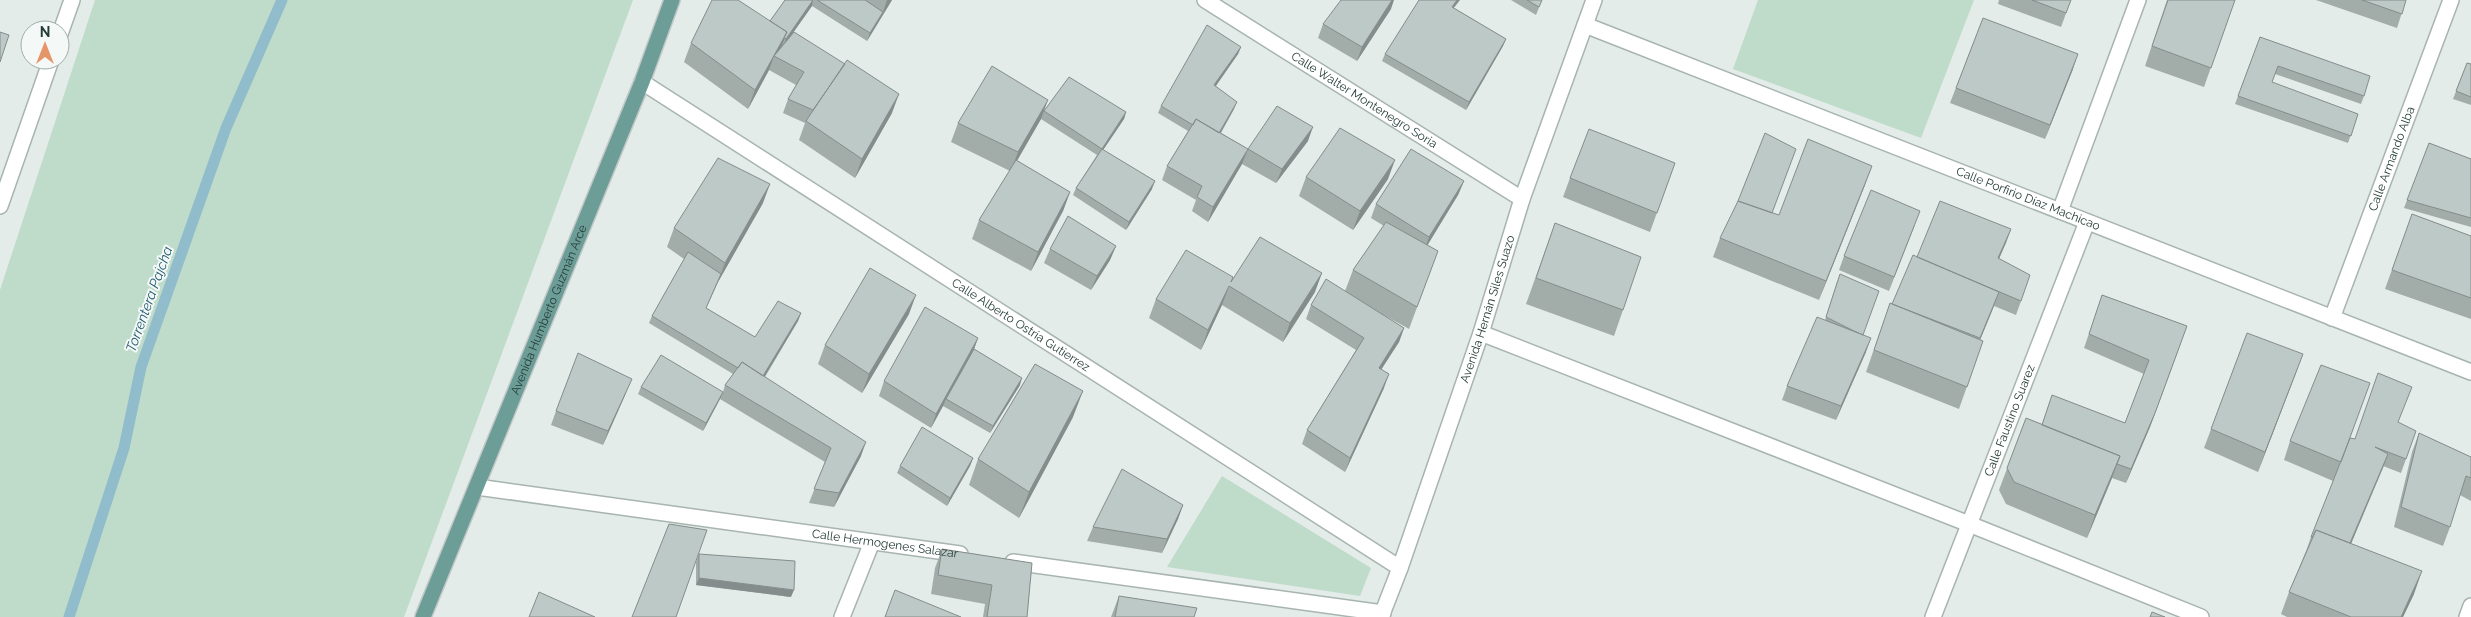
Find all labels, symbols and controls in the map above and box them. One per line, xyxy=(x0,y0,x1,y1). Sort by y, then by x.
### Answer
north arrow xyxy=(20,20,70,70)
text: N xyxy=(40,24,50,40)
street label: Calle Walter Montenegro Soria xyxy=(1289,49,1440,151)
street label: Calle Armando Alba xyxy=(2366,105,2418,213)
street label: Calle Porfirio Díaz Machicao xyxy=(1954,164,2102,233)
street label: Avenida Humberto Guzmán Arce xyxy=(508,223,590,397)
street label: Avenida Hernán Siles Suazo xyxy=(1457,233,1518,385)
water label: Torrentera Pajcha xyxy=(122,244,176,354)
street label: Calle Alberto Ostria Gutierrez xyxy=(949,276,1092,374)
street label: Calle Faustino Suarez xyxy=(1982,362,2038,478)
street label: Calle Hermogenes Salazar xyxy=(811,527,960,561)

